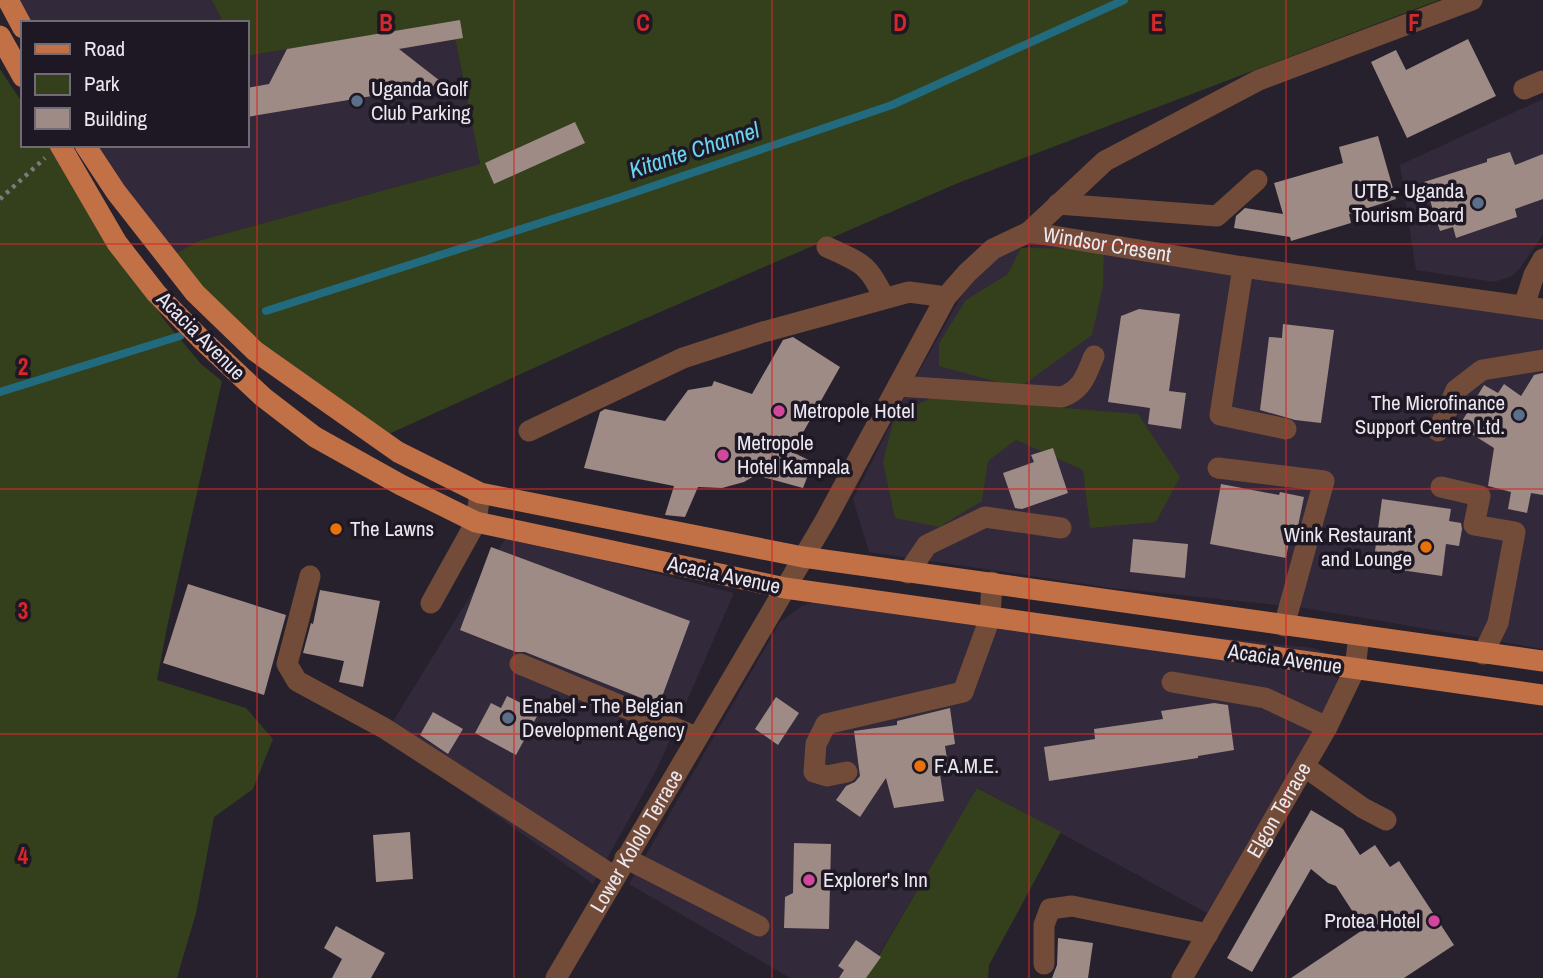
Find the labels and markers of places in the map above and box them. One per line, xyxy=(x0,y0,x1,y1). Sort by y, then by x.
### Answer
place label: Uganda Golf Club Parking xyxy=(371,74,471,127)
marker: Uganda Golf Club Parking xyxy=(349,93,365,109)
place label: UTB - Uganda Tourism Board xyxy=(1352,176,1464,229)
marker: UTB - Uganda Tourism Board xyxy=(1470,195,1486,211)
place label: The Microfinance Support Centre Ltd. xyxy=(1355,388,1505,441)
place label: Metropole Hotel xyxy=(793,396,915,425)
marker: Metropole Hotel xyxy=(771,403,787,419)
marker: The Microfinance Support Centre Ltd. xyxy=(1511,407,1527,423)
place label: Metropole Hotel Kampala xyxy=(737,428,850,481)
marker: Metropole Hotel Kampala xyxy=(715,447,731,463)
place label: The Lawns xyxy=(350,514,434,543)
place label: Wink Restaurant and Lounge xyxy=(1284,520,1412,573)
marker: The Lawns xyxy=(328,521,344,537)
marker: Wink Restaurant and Lounge xyxy=(1418,539,1434,555)
place label: Enabel - The Belgian Development Agency xyxy=(522,691,685,744)
marker: Enabel - The Belgian Development Agency xyxy=(500,710,516,726)
place label: F.A.M.E. xyxy=(934,751,999,780)
marker: F.A.M.E. xyxy=(912,758,928,774)
place label: Explorer's Inn xyxy=(823,865,928,894)
marker: Explorer's Inn xyxy=(801,872,817,888)
place label: Protea Hotel xyxy=(1324,906,1420,935)
marker: Protea Hotel xyxy=(1426,913,1442,929)

